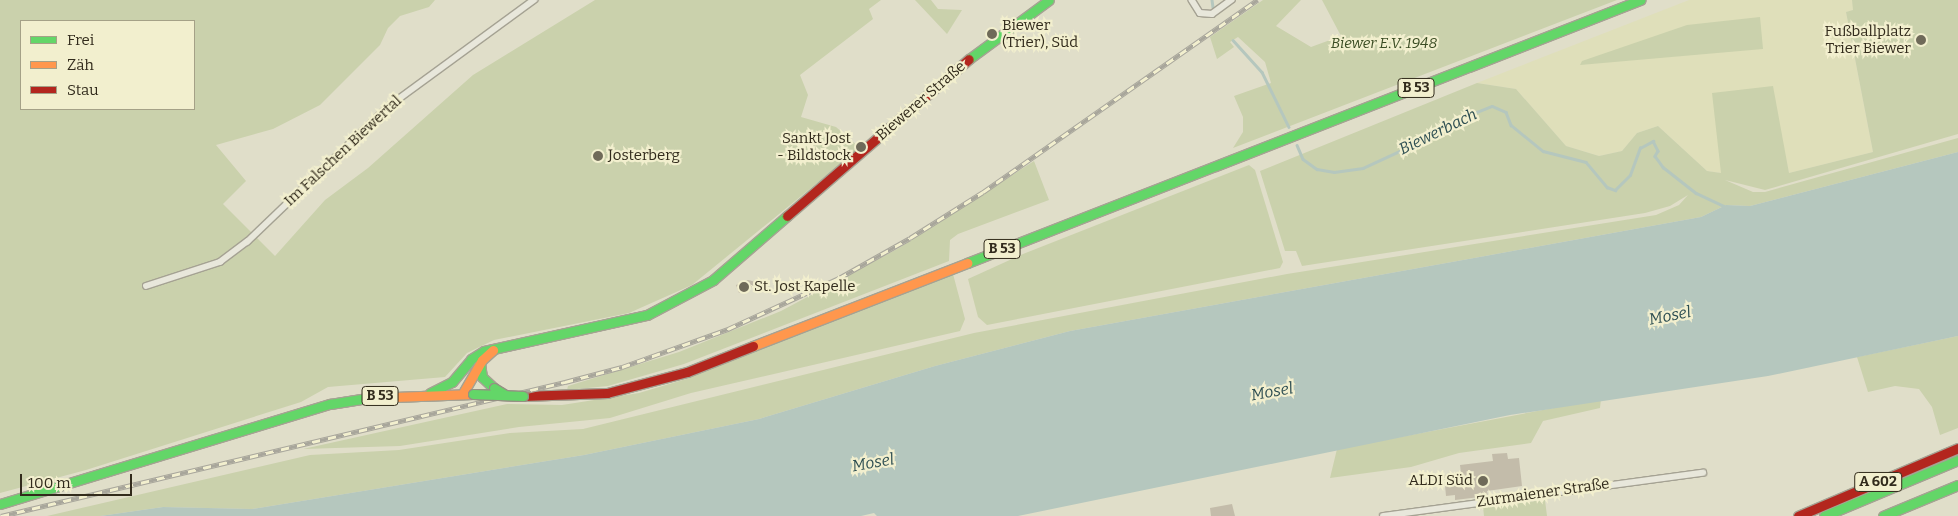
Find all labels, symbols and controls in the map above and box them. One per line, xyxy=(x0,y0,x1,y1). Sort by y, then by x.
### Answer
place label: Biewer (Trier), Süd xyxy=(1002,16,1078,51)
legend xyxy=(20,20,195,110)
place label: Fußballplatz Trier Biewer xyxy=(1824,22,1911,57)
marker: Biewer (Trier), Süd xyxy=(986,28,998,40)
text: Frei xyxy=(67,31,94,49)
marker: Fußballplatz Trier Biewer xyxy=(1915,34,1927,46)
park label: Biewer E.V. 1948 xyxy=(1331,35,1437,53)
text: Zäh xyxy=(67,56,94,74)
street label: Biewerer Straße xyxy=(873,57,969,145)
road number: B 53 xyxy=(1397,76,1435,100)
text: Stau xyxy=(67,81,99,99)
street label: Im Falschen Biewertal xyxy=(281,92,405,210)
water label: Biewerbach xyxy=(1396,105,1480,159)
place label: Sankt Jost - Bildstock xyxy=(777,129,851,164)
marker: Sankt Jost - Bildstock xyxy=(855,141,867,153)
place label: Josterberg xyxy=(608,147,680,165)
marker: Josterberg xyxy=(592,150,604,162)
road number: B 53 xyxy=(983,238,1021,260)
place label: St. Jost Kapelle xyxy=(754,278,856,296)
marker: St. Jost Kapelle xyxy=(738,281,750,293)
water label: Mosel xyxy=(1647,303,1693,329)
water label: Mosel xyxy=(1249,379,1295,405)
road number: B 53 xyxy=(361,384,399,408)
water label: Mosel xyxy=(850,450,896,476)
scale bar xyxy=(22,464,135,496)
road number: A 602 xyxy=(1853,471,1903,494)
place label: ALDI Süd xyxy=(1409,472,1473,490)
text: 100 m xyxy=(28,474,71,492)
street label: Zurmaiener Straße xyxy=(1476,475,1610,511)
marker: ALDI Süd xyxy=(1477,475,1489,487)

